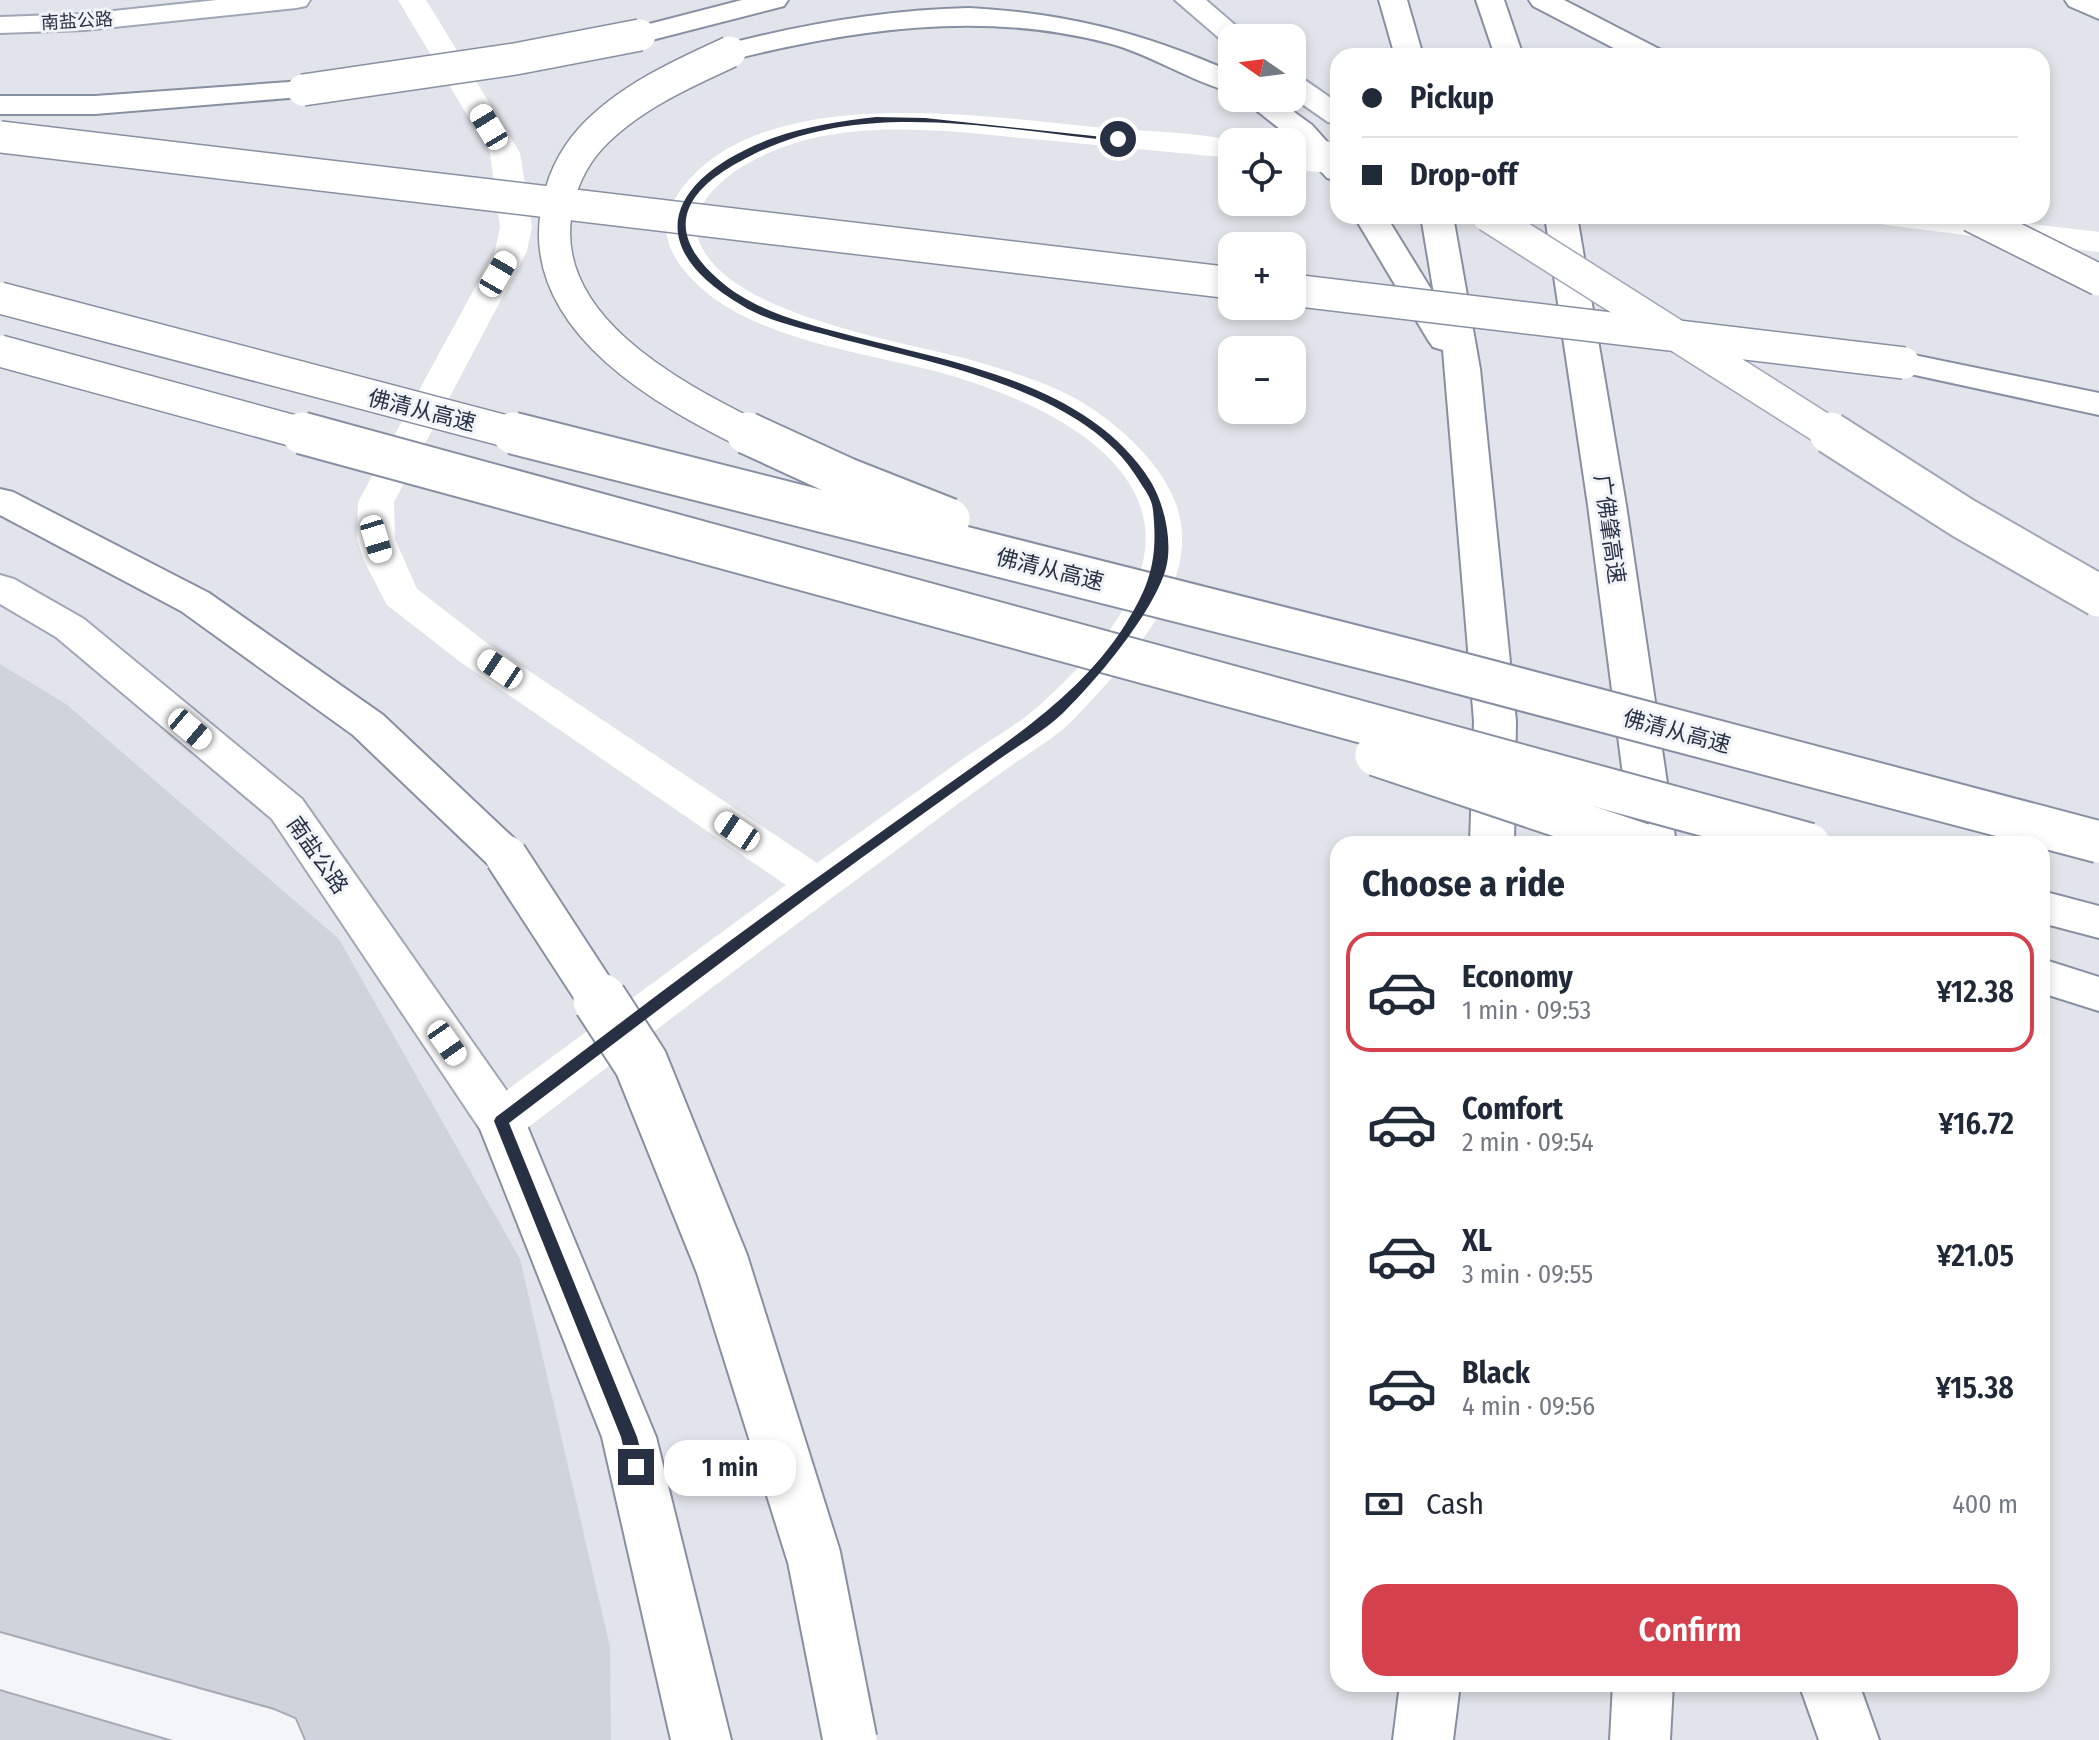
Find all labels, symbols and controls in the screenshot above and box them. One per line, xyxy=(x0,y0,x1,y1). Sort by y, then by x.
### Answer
street label: 南盐公路 xyxy=(40,8,114,34)
north arrow xyxy=(1218,24,1306,112)
map controls xyxy=(1218,24,1306,424)
text: Pickup xyxy=(1410,80,1494,116)
car xyxy=(466,100,512,154)
route start xyxy=(1100,121,1136,157)
button: locate xyxy=(1218,128,1306,216)
text: Drop-off xyxy=(1410,157,1517,193)
button: + xyxy=(1218,232,1306,320)
car xyxy=(476,247,520,301)
button: − xyxy=(1218,336,1306,424)
street label: 佛清从高速 xyxy=(365,384,479,437)
street label: 广佛肇高速 xyxy=(1588,473,1631,585)
car xyxy=(358,513,394,565)
street label: 佛清从高速 xyxy=(993,543,1107,596)
car xyxy=(473,646,527,692)
car xyxy=(164,704,216,754)
street label: 佛清从高速 xyxy=(1620,704,1733,759)
car xyxy=(710,808,764,854)
street label: 南盐公路 xyxy=(281,811,354,899)
text: Choose a ride xyxy=(1362,862,1565,906)
icon: car xyxy=(1366,956,1438,1028)
text: Economy xyxy=(1462,959,1573,995)
text: ¥12.38 xyxy=(1936,974,2014,1010)
text: 1 min · 09:53 xyxy=(1462,995,1591,1026)
car xyxy=(423,1016,471,1070)
icon: car xyxy=(1366,1088,1438,1160)
text: Comfort xyxy=(1462,1091,1563,1127)
text: ¥16.72 xyxy=(1939,1106,2014,1142)
text: 2 min · 09:54 xyxy=(1462,1127,1594,1158)
icon: car xyxy=(1366,1220,1438,1292)
text: XL xyxy=(1462,1223,1492,1259)
text: ¥21.05 xyxy=(1936,1238,2014,1274)
text: 3 min · 09:55 xyxy=(1462,1259,1593,1290)
icon: car xyxy=(1366,1352,1438,1424)
text: Black xyxy=(1462,1355,1530,1391)
text: ¥15.38 xyxy=(1936,1370,2014,1406)
text: 4 min · 09:56 xyxy=(1462,1391,1595,1422)
callout: 1 min xyxy=(664,1439,796,1495)
route end xyxy=(618,1449,654,1485)
text: 1 min xyxy=(702,1452,758,1483)
icon: cash xyxy=(1362,1482,1406,1526)
text: Cash xyxy=(1426,1486,1484,1522)
text: 400 m xyxy=(1952,1489,2018,1520)
button: Confirm xyxy=(1362,1584,2018,1676)

